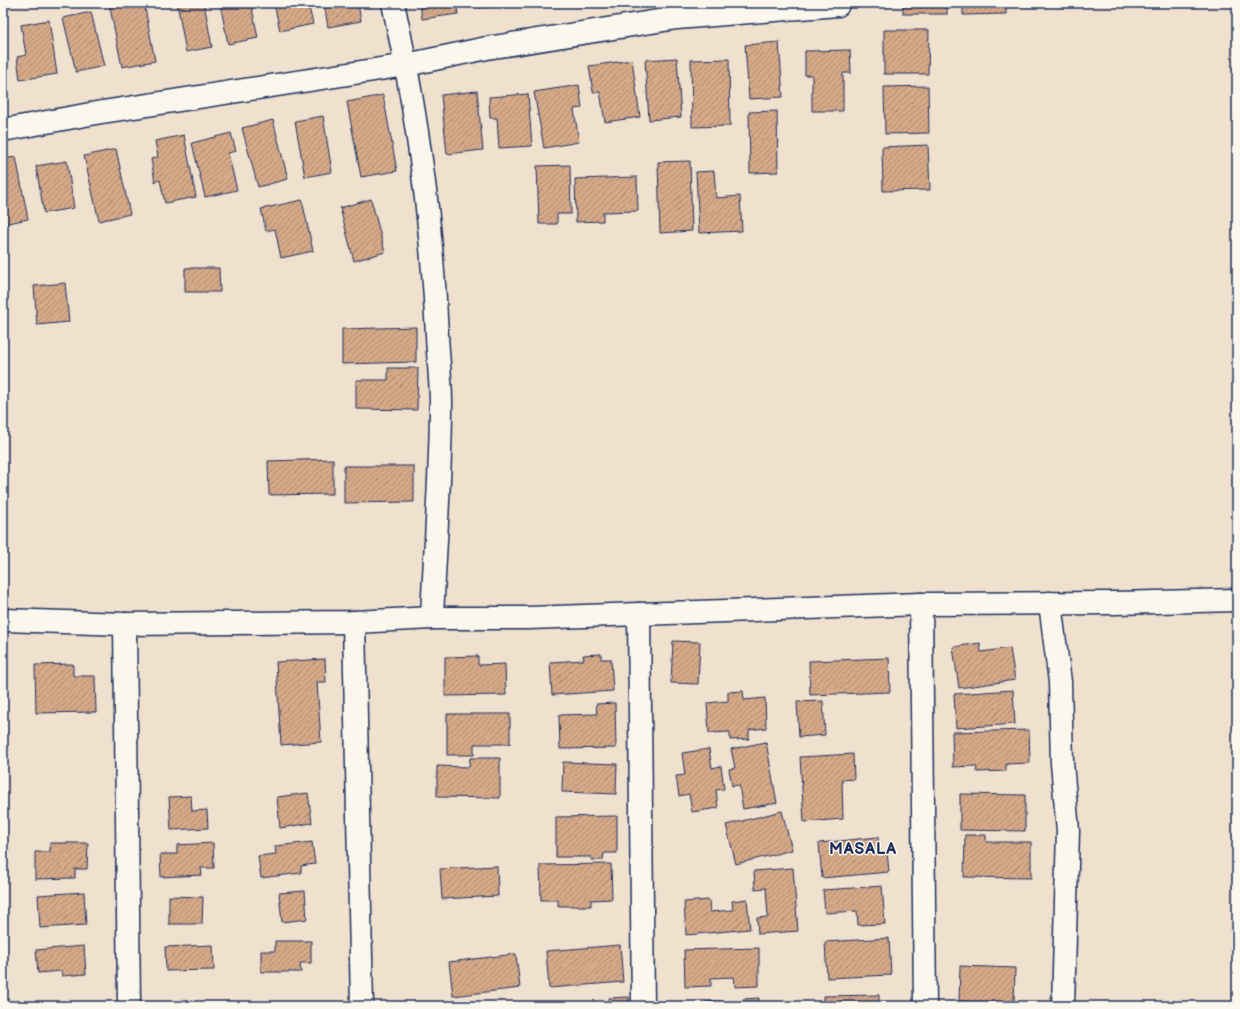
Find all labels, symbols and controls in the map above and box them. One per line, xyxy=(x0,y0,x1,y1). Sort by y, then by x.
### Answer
district label: MASALA xyxy=(829,840,897,859)

